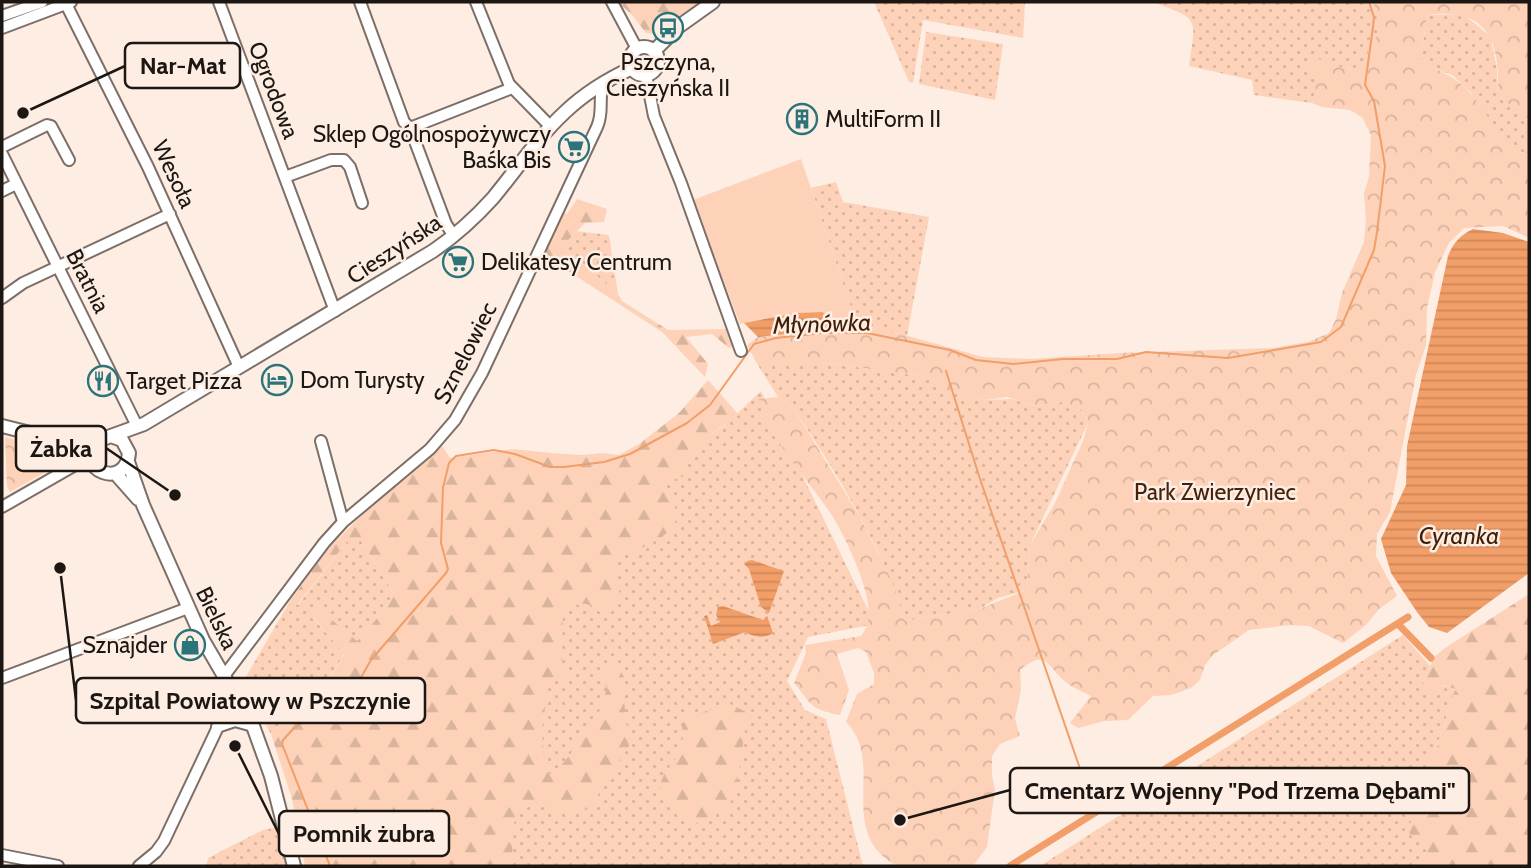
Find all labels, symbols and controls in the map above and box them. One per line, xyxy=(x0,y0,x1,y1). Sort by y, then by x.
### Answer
bus stop icon: Pszczyna, Cieszyńska II xyxy=(651,11,685,45)
street label: Ogrodowa xyxy=(243,38,305,142)
callout: Nar-Mat xyxy=(125,43,240,88)
place label: Pszczyna, Cieszyńska II xyxy=(606,48,730,102)
text: Nar-Mat xyxy=(140,51,226,80)
building icon: MultiForm II xyxy=(785,102,819,136)
place label: MultiForm II xyxy=(825,105,941,133)
place label: Sklep Ogólnospożywczy Baśka Bis xyxy=(313,120,551,174)
supermarket icon: Sklep Ogólnospożywczy Baśka Bis xyxy=(557,130,591,164)
street label: Wesoła xyxy=(146,136,202,212)
street label: Cieszyńska xyxy=(341,208,447,290)
street label: Bratnia xyxy=(60,244,116,318)
supermarket icon: Delikatesy Centrum xyxy=(441,245,475,279)
place label: Delikatesy Centrum xyxy=(481,248,672,276)
street label: Sznelowiec xyxy=(427,298,503,408)
water label: Młynówka xyxy=(771,307,872,340)
hotel icon: Dom Turysty xyxy=(260,363,294,397)
restaurant icon: Target Pizza xyxy=(86,364,120,398)
place label: Dom Turysty xyxy=(300,366,425,394)
place label: Target Pizza xyxy=(126,367,242,395)
callout: Żabka xyxy=(16,426,106,471)
text: Żabka xyxy=(30,434,92,463)
park label: Park Zwierzyniec xyxy=(1134,478,1296,506)
water label: Cyranka xyxy=(1419,521,1499,550)
street label: Bielska xyxy=(190,582,244,654)
shop icon: Sznajder xyxy=(173,628,207,662)
place label: Sznajder xyxy=(82,631,168,659)
callout: Szpital Powiatowy w Pszczynie xyxy=(76,678,425,723)
text: Szpital Powiatowy w Pszczynie xyxy=(89,686,411,715)
callout: Cmentarz Wojenny "Pod Trzema Dębami" xyxy=(1010,768,1469,813)
text: Cmentarz Wojenny "Pod Trzema Dębami" xyxy=(1024,776,1456,805)
callout: Pomnik żubra xyxy=(279,811,449,856)
text: Pomnik żubra xyxy=(293,819,435,848)

